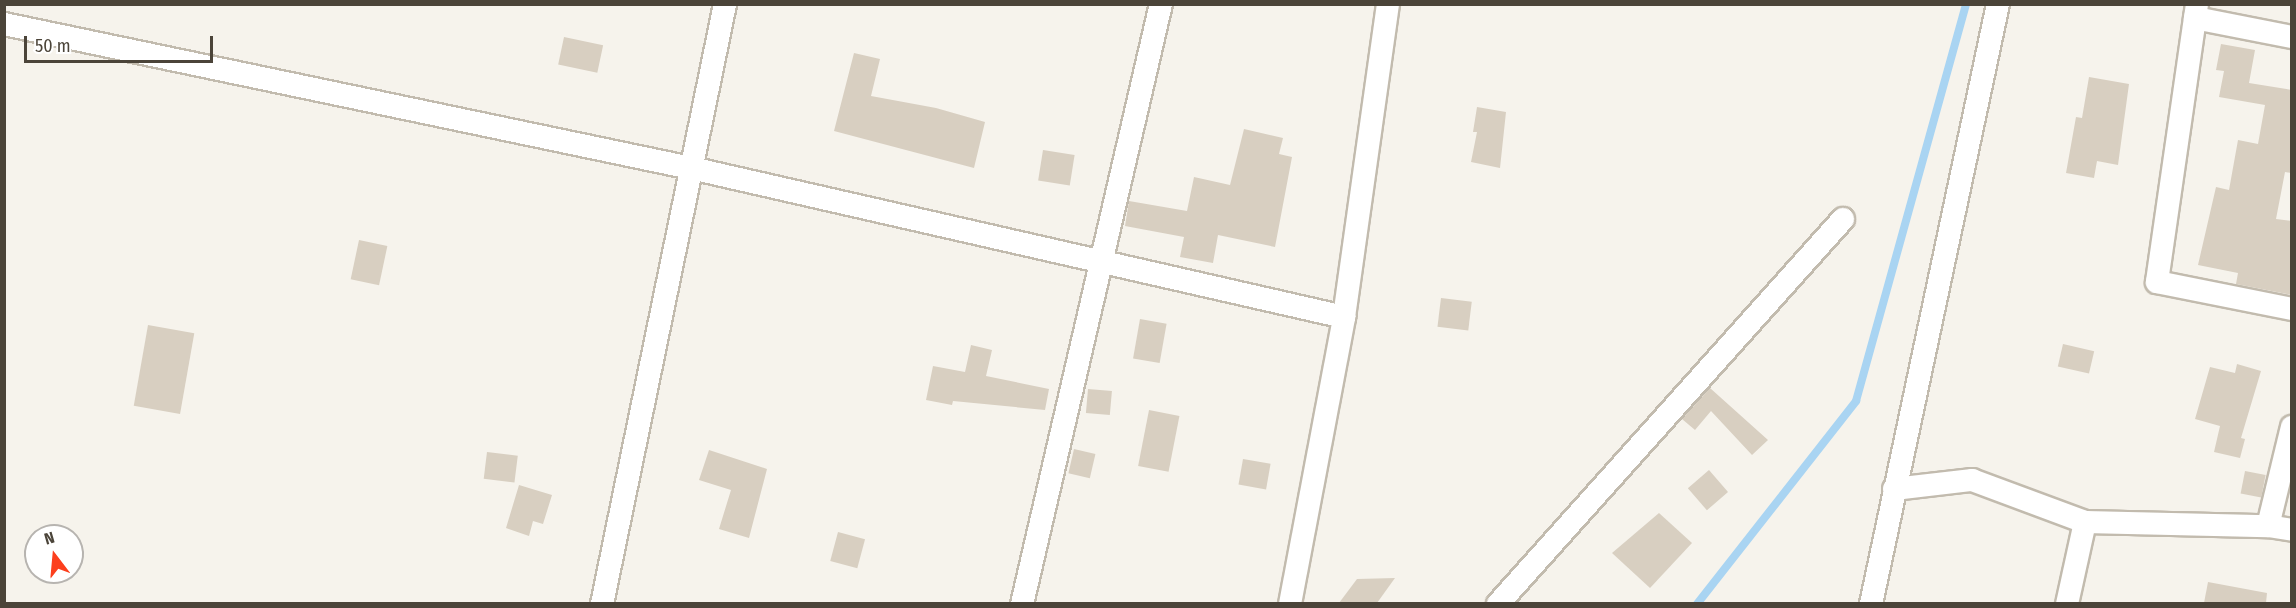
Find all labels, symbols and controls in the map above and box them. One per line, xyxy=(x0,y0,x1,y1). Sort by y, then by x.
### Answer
scale bar xyxy=(27,24,216,62)
text: 50 m xyxy=(35,35,71,57)
north arrow xyxy=(24,524,84,584)
text: N xyxy=(42,528,57,549)

